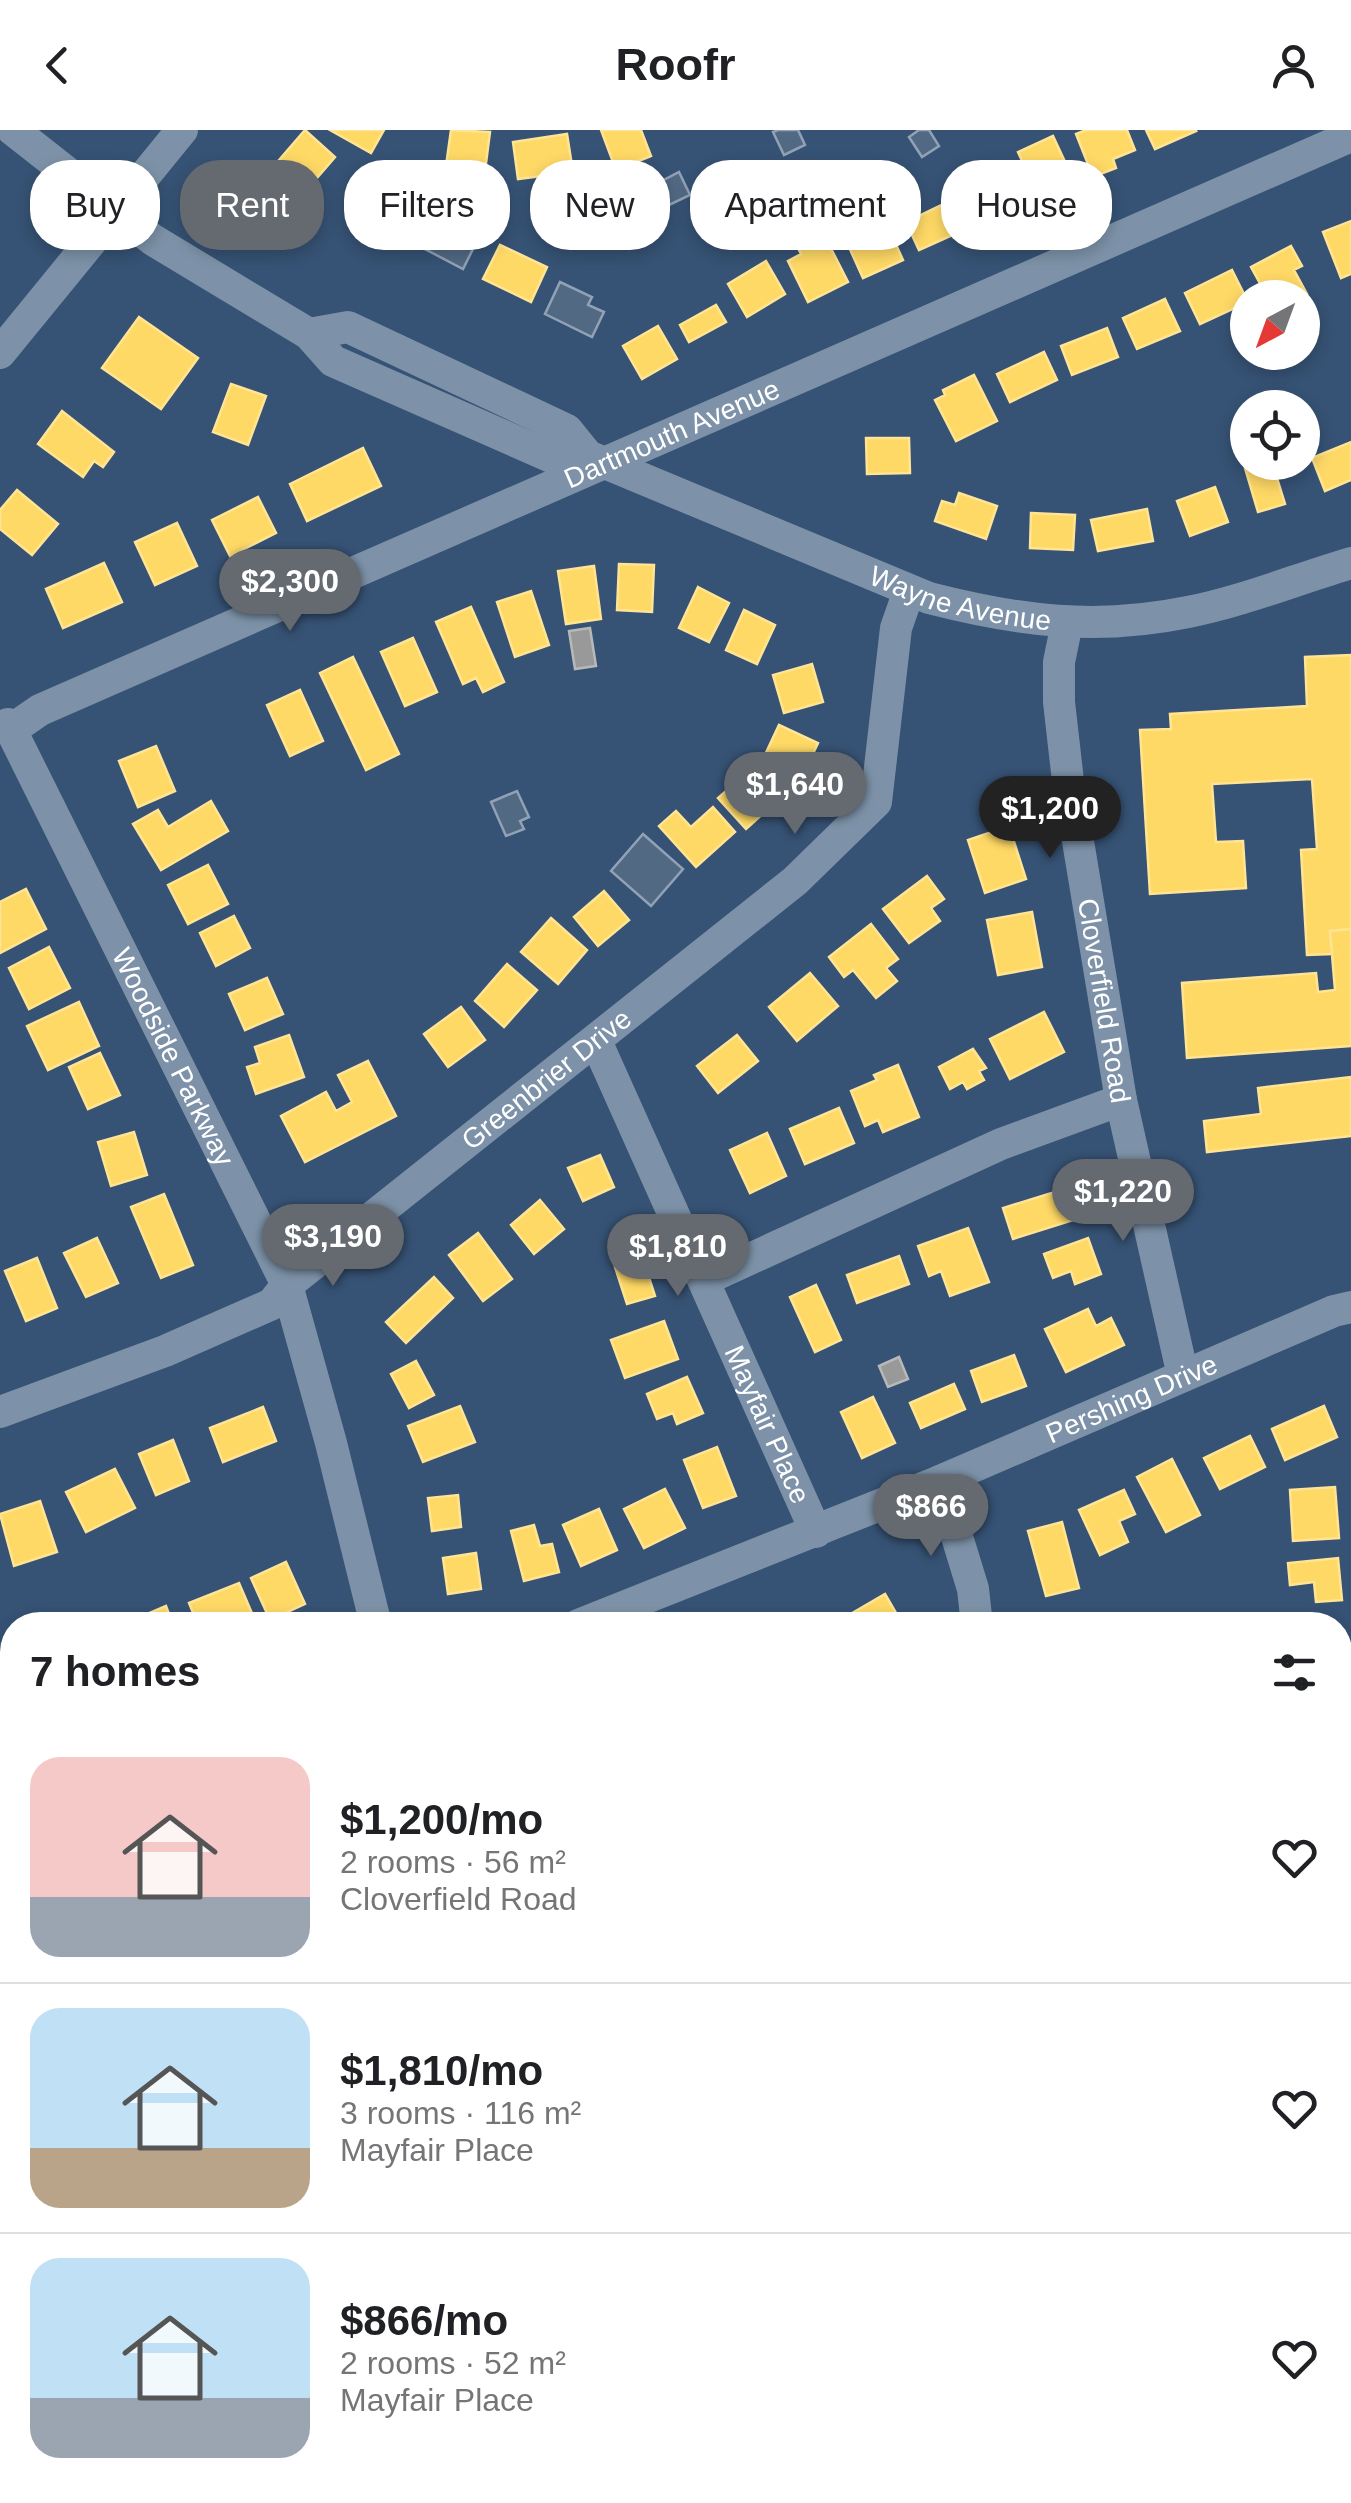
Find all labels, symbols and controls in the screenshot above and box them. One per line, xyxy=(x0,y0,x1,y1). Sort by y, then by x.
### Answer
icon: back xyxy=(30,38,85,93)
icon: person xyxy=(1266,38,1321,93)
text: Roofr xyxy=(616,39,735,90)
chip: Buy xyxy=(30,160,160,250)
chip: Rent xyxy=(180,160,324,250)
chip: Filters xyxy=(344,160,510,250)
chip: New xyxy=(530,160,670,250)
chip: Apartment xyxy=(690,160,921,250)
chip: House xyxy=(941,160,1112,250)
north arrow xyxy=(1230,280,1320,370)
map controls xyxy=(1230,280,1320,480)
street label: Dartmouth Avenue xyxy=(559,373,784,494)
button: locate xyxy=(1230,390,1320,480)
pin: $2,300 xyxy=(209,549,371,634)
street label: Wayne Avenue xyxy=(865,560,1052,636)
text: $2,300 xyxy=(241,563,339,599)
pin: $1,640 xyxy=(714,752,876,837)
text: $1,640 xyxy=(746,766,844,802)
pin: $1,200 xyxy=(969,776,1131,861)
text: $1,200 xyxy=(1001,790,1099,826)
street label: Cloverfield Road xyxy=(1072,896,1137,1105)
street label: Woodside Parkway xyxy=(106,943,241,1171)
street label: Greenbrier Drive xyxy=(455,1002,637,1156)
pin: $1,220 xyxy=(1042,1159,1204,1244)
text: $1,220 xyxy=(1074,1173,1172,1209)
pin: $3,190 xyxy=(252,1204,414,1289)
pin: $1,810 xyxy=(597,1214,759,1299)
text: $3,190 xyxy=(284,1218,382,1254)
text: $1,810 xyxy=(629,1228,727,1264)
street label: Mayfair Place xyxy=(719,1341,817,1508)
street label: Pershing Drive xyxy=(1041,1348,1222,1449)
pin: $866 xyxy=(872,1474,990,1559)
text: $866 xyxy=(895,1488,967,1524)
icon: filters xyxy=(1267,1645,1322,1700)
text: 7 homes xyxy=(30,1648,200,1695)
text: $1,200/mo xyxy=(340,1796,543,1843)
icon: home xyxy=(110,1797,230,1917)
icon: heart xyxy=(1267,1830,1322,1885)
text: 2 rooms · 56 m² xyxy=(340,1844,566,1880)
text: Cloverfield Road xyxy=(340,1881,577,1917)
text: $1,810/mo xyxy=(340,2047,543,2094)
icon: home xyxy=(110,2048,230,2168)
icon: heart xyxy=(1267,2081,1322,2136)
text: 3 rooms · 116 m² xyxy=(340,2095,581,2131)
text: Mayfair Place xyxy=(340,2132,534,2168)
text: $866/mo xyxy=(340,2297,508,2344)
icon: home xyxy=(110,2298,230,2418)
icon: heart xyxy=(1267,2331,1322,2386)
text: 2 rooms · 52 m² xyxy=(340,2345,566,2381)
text: Mayfair Place xyxy=(340,2382,534,2418)

